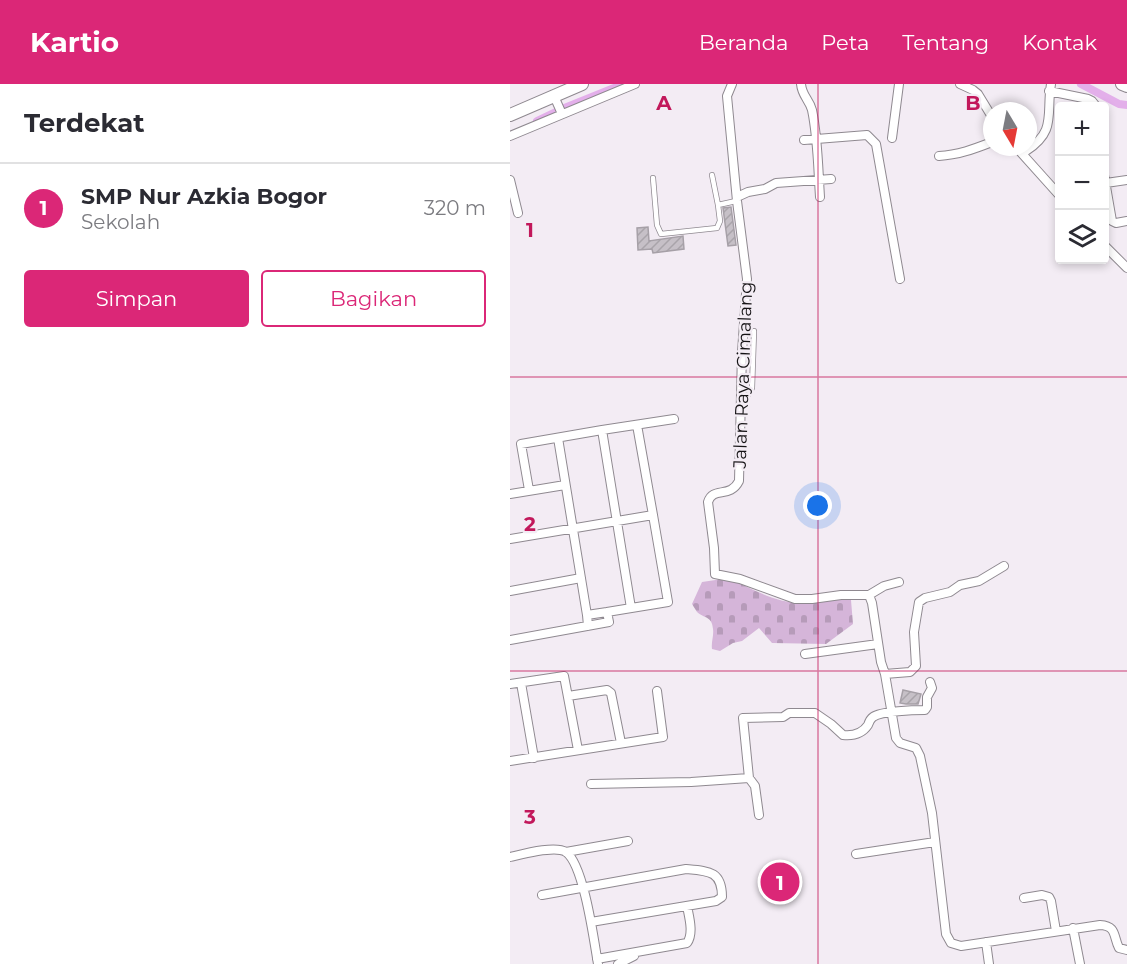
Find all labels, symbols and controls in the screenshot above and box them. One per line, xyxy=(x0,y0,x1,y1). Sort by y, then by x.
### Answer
text: Kartio xyxy=(30,25,119,59)
text: Beranda xyxy=(699,30,788,55)
text: Peta xyxy=(821,30,869,55)
text: Tentang xyxy=(902,30,989,55)
text: Kontak xyxy=(1022,30,1097,55)
text: A xyxy=(655,91,672,115)
text: B xyxy=(965,91,981,115)
north arrow xyxy=(983,102,1037,156)
map controls xyxy=(1055,102,1109,264)
button: + xyxy=(1055,102,1109,156)
text: Terdekat xyxy=(24,107,145,139)
button: − xyxy=(1055,156,1109,210)
text: SMP Nur Azkia Bogor xyxy=(81,183,327,210)
text: 1 xyxy=(40,196,47,220)
text: 320 m xyxy=(424,196,486,220)
text: Sekolah xyxy=(81,210,160,234)
button: layers xyxy=(1055,210,1109,264)
text: 1 xyxy=(526,218,534,242)
button: Simpan xyxy=(24,270,249,327)
button: Bagikan xyxy=(261,270,486,327)
street label: Jalan Raya Cimalang xyxy=(729,281,757,470)
your location xyxy=(803,491,832,520)
text: 2 xyxy=(524,512,536,536)
text: 3 xyxy=(523,805,536,829)
pin: 1 xyxy=(760,860,800,904)

